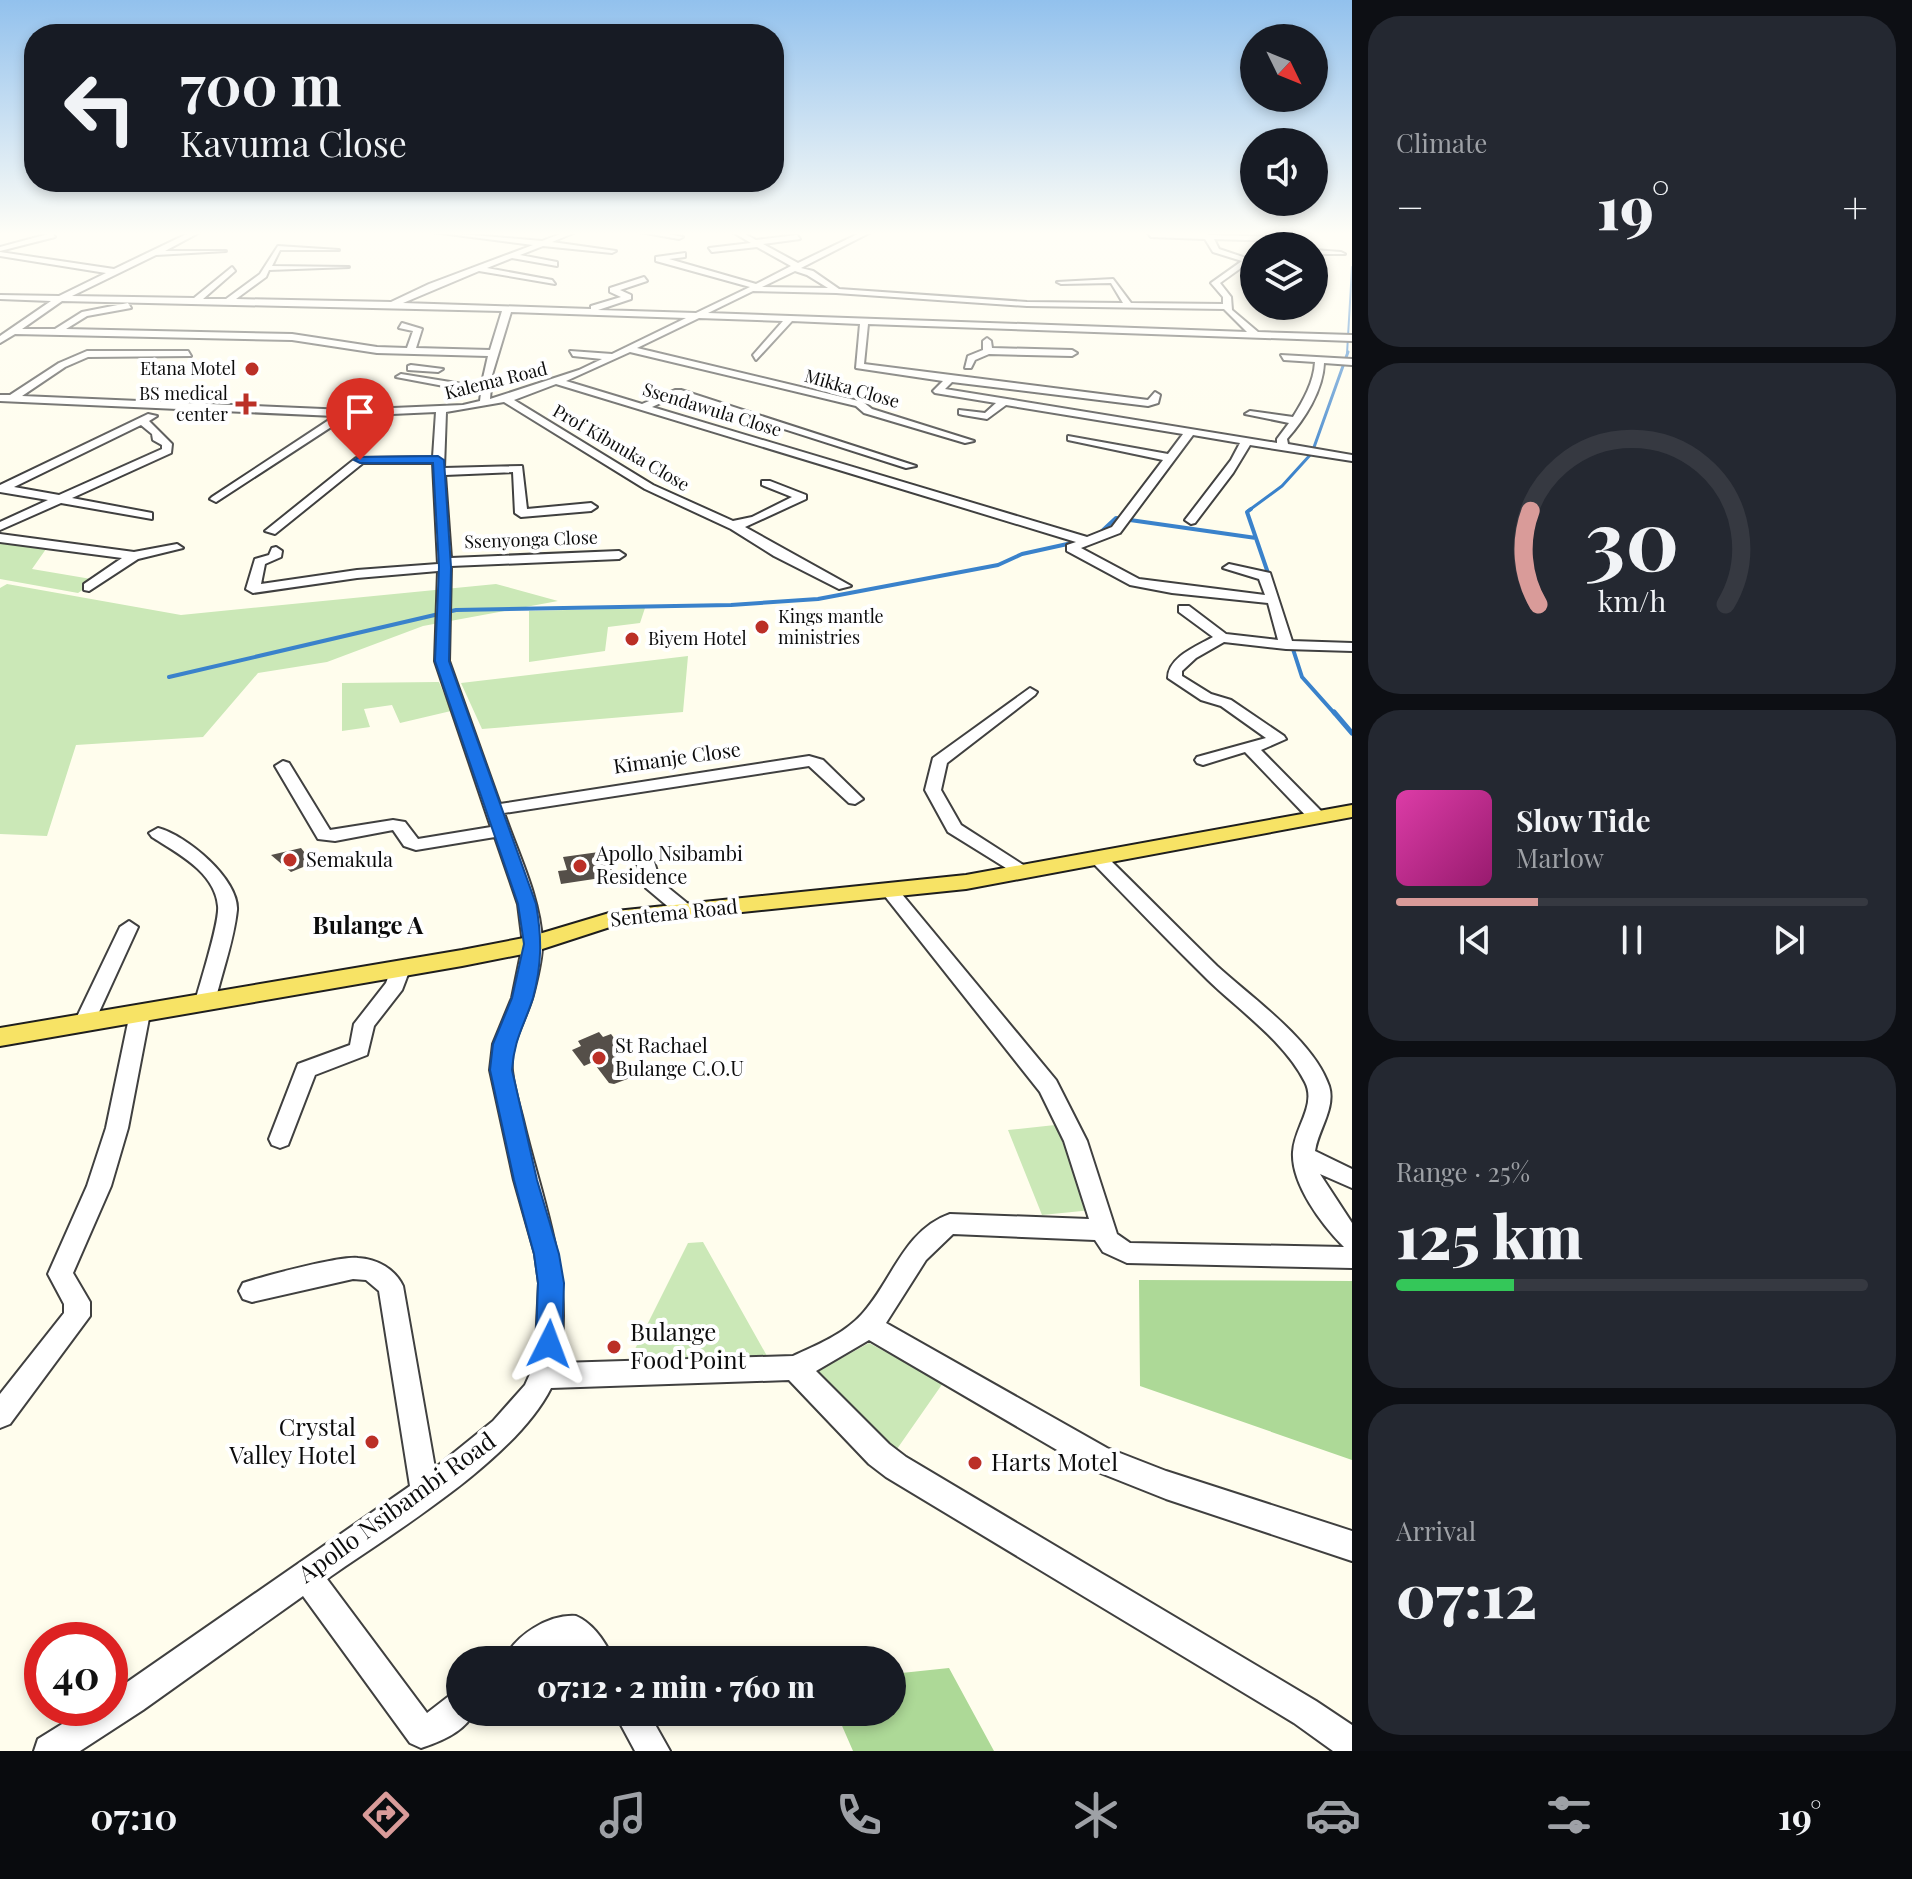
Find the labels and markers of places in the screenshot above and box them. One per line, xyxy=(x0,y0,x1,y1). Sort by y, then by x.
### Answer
place label: Etana Motel xyxy=(140,356,236,380)
marker: Etana Motel xyxy=(243,360,261,378)
pin xyxy=(326,378,394,460)
place label: BS medical center xyxy=(139,381,228,426)
marker: BS medical center xyxy=(235,393,257,415)
place label: Kings mantle ministries xyxy=(778,604,884,649)
marker: Kings mantle ministries xyxy=(753,618,771,636)
place label: Biyem Hotel xyxy=(648,626,747,650)
marker: Biyem Hotel xyxy=(623,630,641,648)
place label: Apollo Nsibambi Residence xyxy=(595,839,743,889)
place label: Semakula xyxy=(306,845,393,872)
marker: Semakula xyxy=(281,851,299,869)
marker: Apollo Nsibambi Residence xyxy=(571,857,589,875)
place label: St Rachael Bulange C.O.U xyxy=(615,1031,744,1081)
marker: St Rachael Bulange C.O.U xyxy=(590,1049,608,1067)
place label: Bulange Food Point xyxy=(630,1315,747,1375)
marker: Bulange Food Point xyxy=(605,1338,623,1356)
place label: Crystal Valley Hotel xyxy=(228,1410,356,1470)
marker: Crystal Valley Hotel xyxy=(363,1433,381,1451)
place label: Harts Motel xyxy=(991,1445,1118,1477)
marker: Harts Motel xyxy=(966,1454,984,1472)

